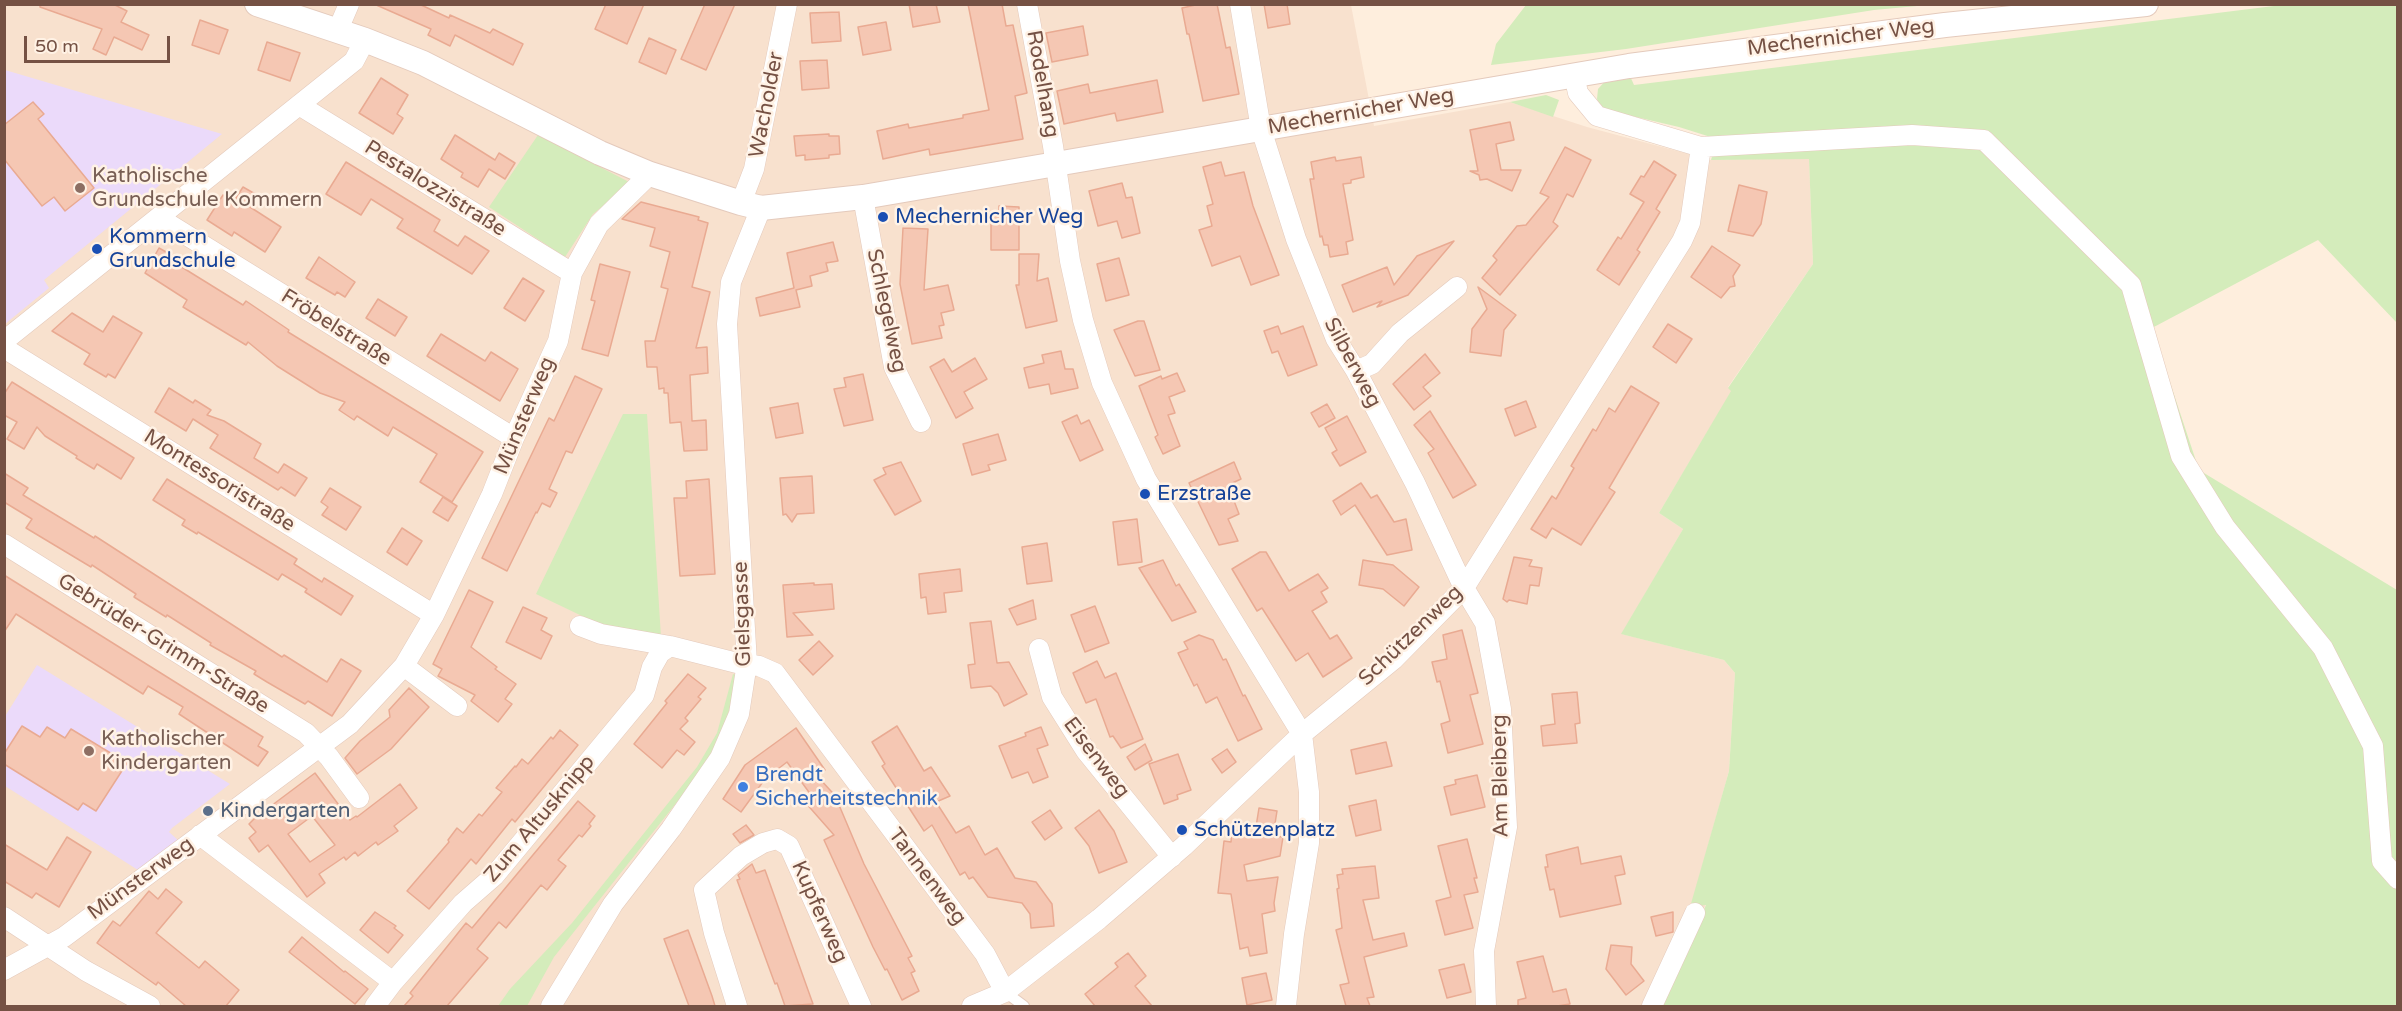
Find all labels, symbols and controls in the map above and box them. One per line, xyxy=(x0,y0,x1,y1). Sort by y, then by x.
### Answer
street label: Mechernicher Weg xyxy=(1746,14,1936,62)
scale bar xyxy=(27,24,172,62)
street label: Rodelhang xyxy=(1020,28,1064,140)
text: 50 m xyxy=(35,35,79,57)
street label: Wacholder xyxy=(744,50,790,160)
street label: Mechernicher Weg xyxy=(1266,83,1456,141)
street label: Pestalozzistraße xyxy=(360,135,510,243)
place label: Katholische Grundschule Kommern xyxy=(92,163,322,213)
marker: Katholische Grundschule Kommern xyxy=(73,181,87,195)
place label: Mechernicher Weg xyxy=(895,204,1084,230)
marker: Mechernicher Weg xyxy=(876,210,890,224)
place label: Kommern Grundschule xyxy=(109,224,236,274)
marker: Kommern Grundschule xyxy=(90,242,104,256)
street label: Schlegelweg xyxy=(861,247,911,375)
street label: Fröbelstraße xyxy=(276,284,396,372)
street label: Silberweg xyxy=(1318,314,1386,412)
street label: Münsterweg xyxy=(489,354,561,478)
street label: Montessoristraße xyxy=(139,424,299,538)
place label: Erzstraße xyxy=(1157,481,1251,507)
marker: Erzstraße xyxy=(1138,487,1152,501)
street label: Gielsgasse xyxy=(729,561,757,667)
street label: Gebrüder-Grimm-Straße xyxy=(53,569,273,719)
street label: Schützenweg xyxy=(1354,580,1468,692)
street label: Eisenweg xyxy=(1057,713,1135,803)
street label: Am Bleiberg xyxy=(1487,714,1515,838)
place label: Katholischer Kindergarten xyxy=(101,726,232,776)
marker: Katholischer Kindergarten xyxy=(82,744,96,758)
street label: Zum Altusknipp xyxy=(479,750,601,888)
place label: Brendt Sicherheitstechnik xyxy=(755,762,938,812)
marker: Brendt Sicherheitstechnik xyxy=(736,780,750,794)
place label: Kindergarten xyxy=(220,798,351,824)
marker: Kindergarten xyxy=(201,804,215,818)
place label: Schützenplatz xyxy=(1194,817,1335,843)
marker: Schützenplatz xyxy=(1175,823,1189,837)
street label: Tannenweg xyxy=(882,824,972,930)
street label: Münsterweg xyxy=(83,832,199,926)
street label: Kupferweg xyxy=(785,857,853,967)

